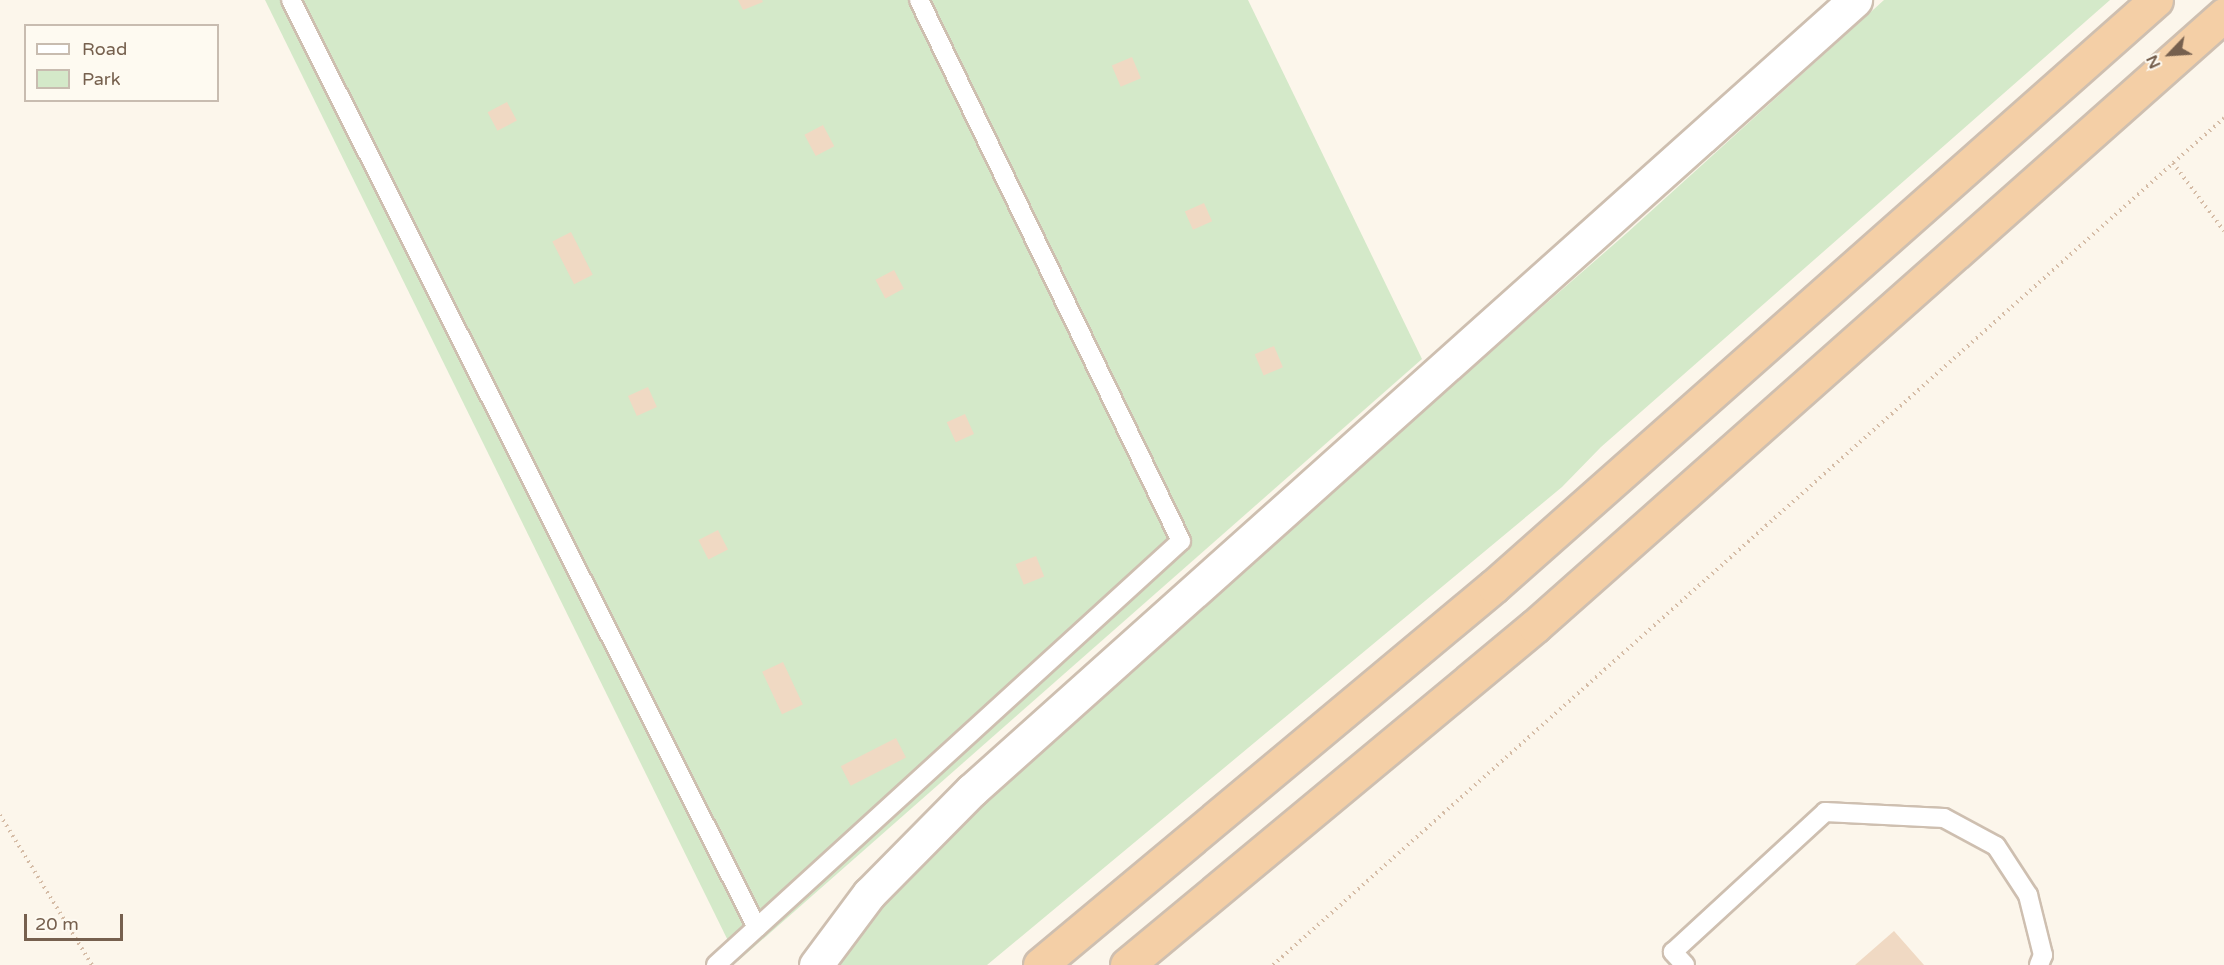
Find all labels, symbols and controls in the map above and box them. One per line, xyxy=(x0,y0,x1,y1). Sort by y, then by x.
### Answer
legend xyxy=(24,24,219,102)
north arrow xyxy=(2140,24,2200,84)
text: Road xyxy=(82,38,127,60)
text: N xyxy=(2142,52,2165,72)
text: Park xyxy=(82,68,120,90)
scale bar xyxy=(27,902,126,940)
text: 20 m xyxy=(35,913,79,935)

